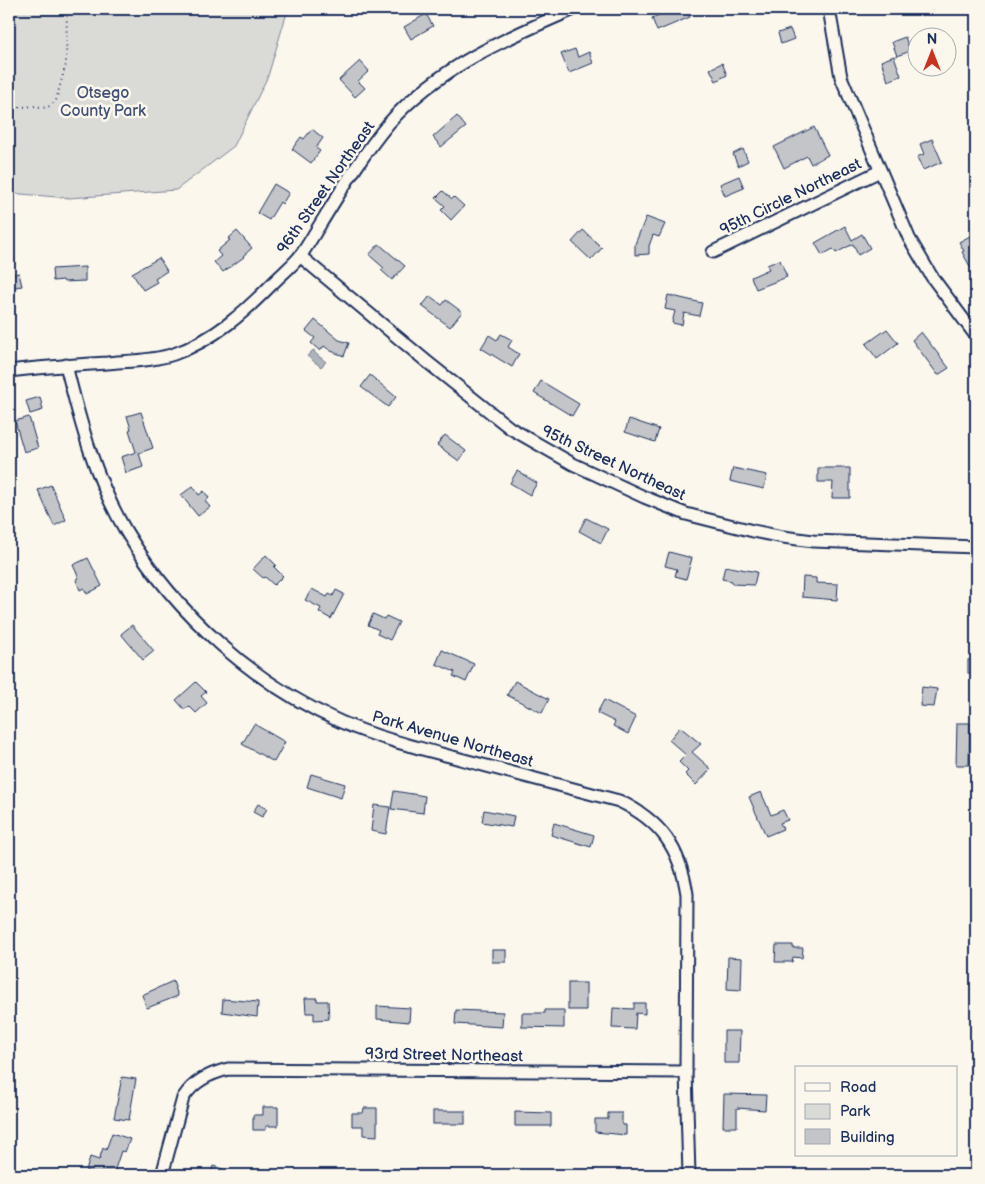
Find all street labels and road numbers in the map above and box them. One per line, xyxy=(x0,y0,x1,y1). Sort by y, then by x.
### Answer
street label: 96th Street Northeast xyxy=(273,118,379,258)
street label: 95th Circle Northeast xyxy=(717,155,865,240)
street label: 95th Street Northeast xyxy=(538,422,688,505)
street label: Park Avenue Northeast xyxy=(370,707,535,772)
street label: 93rd Street Northeast xyxy=(365,1045,523,1066)

